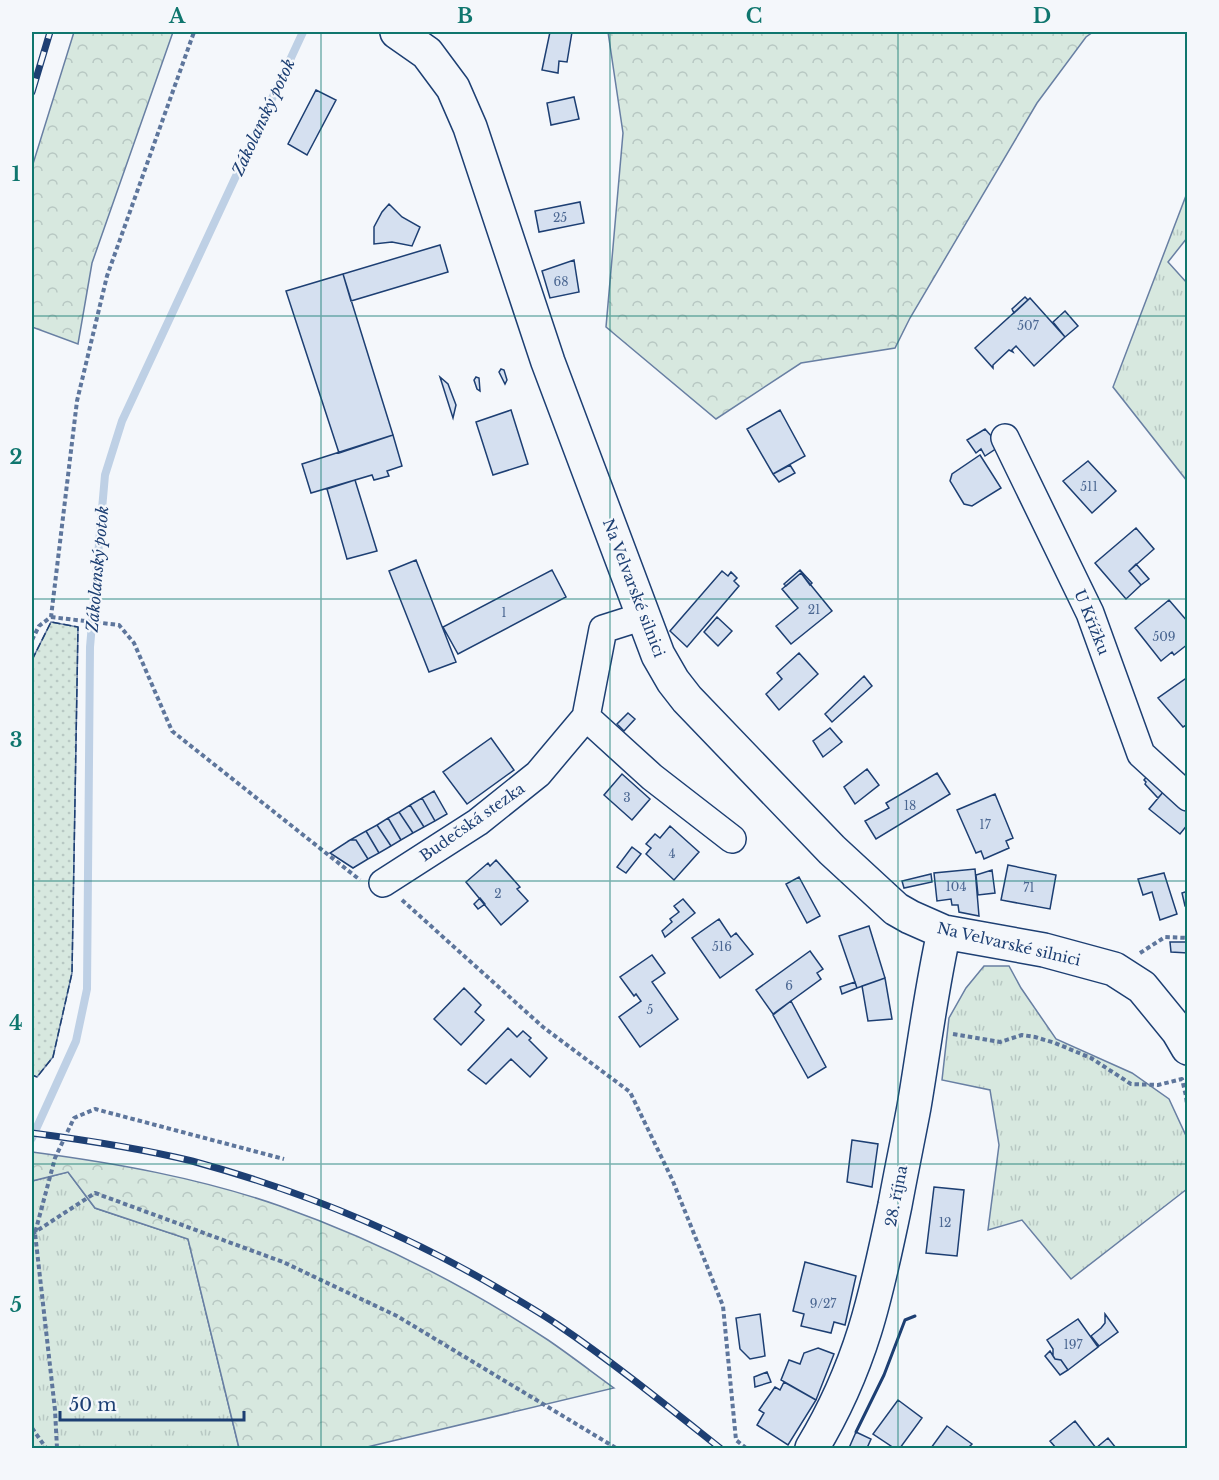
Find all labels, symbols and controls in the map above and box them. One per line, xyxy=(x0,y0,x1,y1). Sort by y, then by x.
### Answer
text: A xyxy=(168,4,186,28)
text: B xyxy=(457,4,473,28)
text: C xyxy=(746,4,762,28)
text: D xyxy=(1033,4,1051,28)
water label: Zákolanský potok xyxy=(227,55,299,180)
text: 1 xyxy=(12,162,21,186)
house number: 25 xyxy=(553,210,567,225)
house number: 68 xyxy=(554,274,569,289)
house number: 507 xyxy=(1017,318,1040,333)
text: 2 xyxy=(9,445,23,469)
house number: 511 xyxy=(1080,479,1098,494)
water label: Zákolanský potok xyxy=(81,505,112,634)
street label: Na Velvarské silnici xyxy=(599,516,669,660)
street label: U Křížku xyxy=(1070,587,1114,657)
house number: 21 xyxy=(808,602,820,617)
house number: 1 xyxy=(501,605,507,620)
house number: 509 xyxy=(1152,629,1176,644)
text: 3 xyxy=(10,728,22,752)
street label: Budečská stezka xyxy=(416,778,529,865)
house number: 3 xyxy=(623,790,631,805)
house number: 18 xyxy=(904,798,916,813)
house number: 17 xyxy=(979,817,992,832)
house number: 4 xyxy=(668,846,676,861)
house number: 104 xyxy=(946,879,966,894)
house number: 71 xyxy=(1023,880,1035,895)
house number: 2 xyxy=(494,886,502,901)
street label: Na Velvarské silnici xyxy=(935,918,1083,970)
house number: 516 xyxy=(712,939,732,954)
house number: 6 xyxy=(785,978,793,993)
house number: 5 xyxy=(647,1002,654,1017)
text: 4 xyxy=(9,1011,23,1035)
street label: 28. října xyxy=(881,1163,911,1228)
house number: 12 xyxy=(939,1215,951,1230)
text: 5 xyxy=(10,1293,22,1317)
house number: 9/27 xyxy=(810,1296,837,1311)
house number: 197 xyxy=(1063,1337,1084,1352)
scale bar xyxy=(60,1384,244,1422)
text: 50 m xyxy=(69,1394,117,1416)

